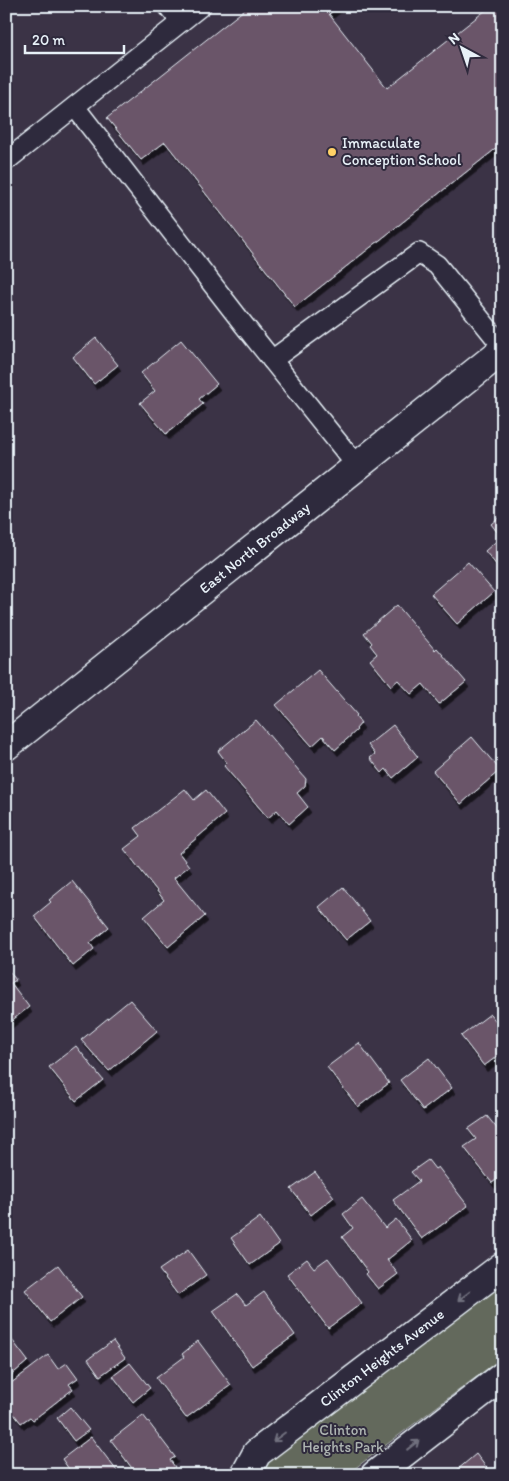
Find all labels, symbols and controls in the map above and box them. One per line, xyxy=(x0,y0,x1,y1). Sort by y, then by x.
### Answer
scale bar xyxy=(25,22,124,54)
north arrow xyxy=(436,22,486,72)
text: N xyxy=(445,29,463,48)
text: 20 m xyxy=(32,31,66,49)
place label: Immaculate Conception School xyxy=(342,134,462,169)
marker: Immaculate Conception School xyxy=(326,146,338,158)
street label: East North Broadway xyxy=(196,498,314,597)
one-way arrow xyxy=(457,1291,471,1301)
street label: Clinton Heights Avenue xyxy=(316,1305,448,1411)
park label: Clinton Heights Park xyxy=(302,1421,384,1456)
one-way arrow xyxy=(273,1431,286,1442)
one-way arrow xyxy=(406,1440,420,1450)

